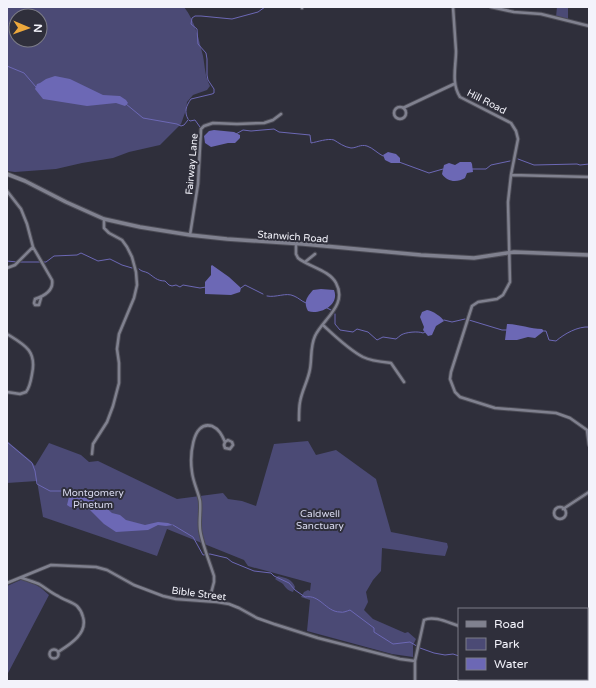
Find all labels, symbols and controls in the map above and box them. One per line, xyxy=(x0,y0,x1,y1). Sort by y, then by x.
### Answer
north arrow xyxy=(8,8,48,48)
text: N xyxy=(31,24,44,33)
street label: Hill Road xyxy=(465,87,508,117)
street label: Fairway Lane xyxy=(183,132,201,195)
street label: Stanwich Road xyxy=(257,229,329,245)
park label: Montgomery Pinetum xyxy=(62,487,125,511)
park label: Caldwell Sanctuary xyxy=(296,508,345,532)
street label: Bible Street xyxy=(171,585,227,603)
legend xyxy=(458,608,588,680)
text: Road xyxy=(494,617,524,631)
text: Park xyxy=(494,637,520,651)
text: Water xyxy=(494,657,529,671)

